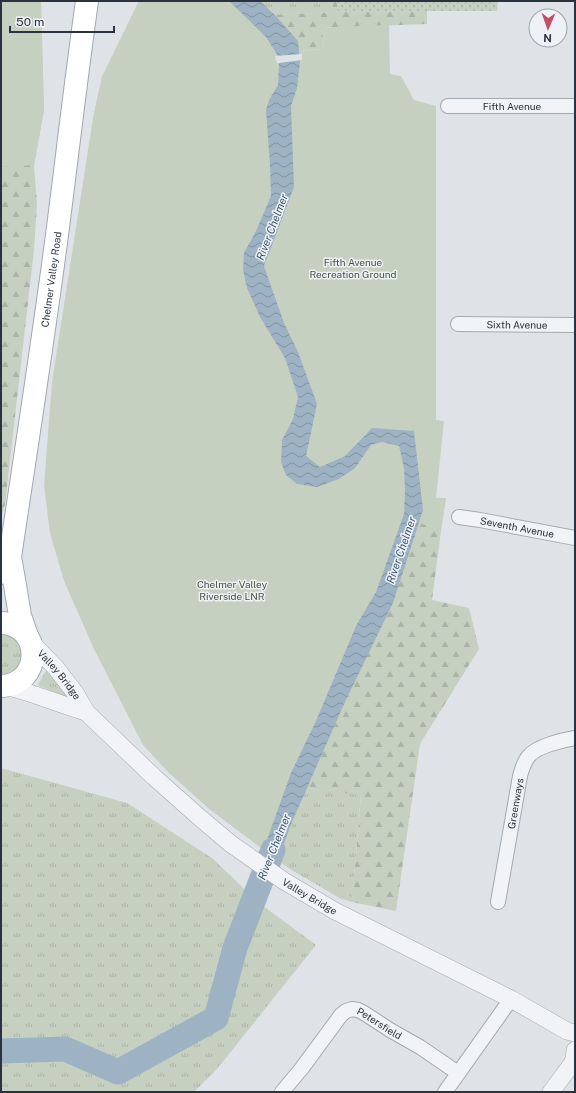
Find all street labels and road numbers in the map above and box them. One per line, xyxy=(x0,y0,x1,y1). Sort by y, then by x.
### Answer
street label: Fifth Avenue xyxy=(483,100,542,112)
street label: Chelmer Valley Road xyxy=(38,231,63,328)
street label: Sixth Avenue xyxy=(486,318,548,331)
street label: Seventh Avenue xyxy=(479,514,555,540)
street label: Valley Bridge xyxy=(35,647,84,702)
street label: Greenways xyxy=(505,777,526,830)
street label: Valley Bridge xyxy=(280,875,340,917)
street label: Petersfield xyxy=(355,1005,404,1042)

